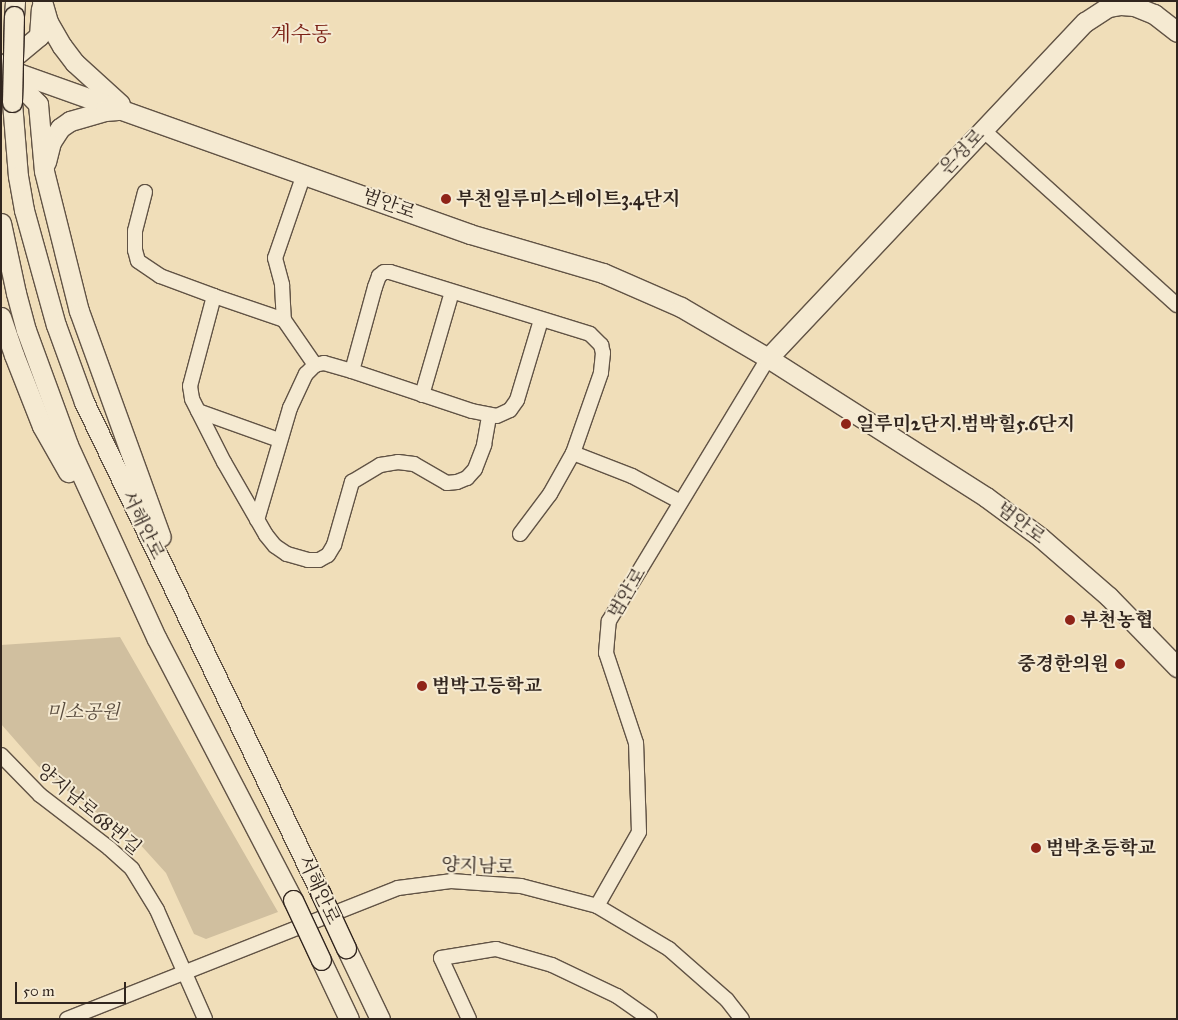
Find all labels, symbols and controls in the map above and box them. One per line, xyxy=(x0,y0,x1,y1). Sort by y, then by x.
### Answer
district label: 계수동 xyxy=(271,21,331,47)
street label: 은성로 xyxy=(935,124,989,180)
street label: 범안로 xyxy=(359,184,419,224)
place label: 부천일루미스테이트3.4단지 xyxy=(456,188,680,210)
marker: 부천일루미스테이트3.4단지 xyxy=(440,193,452,205)
place label: 일루미2단지.범박힐5.6단지 xyxy=(856,413,1075,435)
marker: 일루미2단지.범박힐5.6단지 xyxy=(840,418,852,430)
street label: 서해안로 xyxy=(117,487,169,563)
street label: 범안로 xyxy=(992,497,1050,549)
street label: 범안로 xyxy=(603,563,651,623)
place label: 부천농협 xyxy=(1080,609,1153,631)
marker: 부천농협 xyxy=(1064,614,1076,626)
place label: 중경한의원 xyxy=(1017,653,1109,675)
marker: 중경한의원 xyxy=(1113,657,1127,671)
place label: 범박고등학교 xyxy=(432,675,542,697)
marker: 범박고등학교 xyxy=(416,680,428,692)
park label: 미소공원 xyxy=(46,701,120,723)
street label: 양지남로68번길 xyxy=(32,758,146,860)
place label: 범박초등학교 xyxy=(1046,837,1156,859)
marker: 범박초등학교 xyxy=(1030,842,1042,854)
street label: 서해안로 xyxy=(293,852,345,928)
street label: 양지남로 xyxy=(441,853,515,879)
scale bar xyxy=(18,972,129,1004)
text: 50 m xyxy=(23,982,55,1000)

